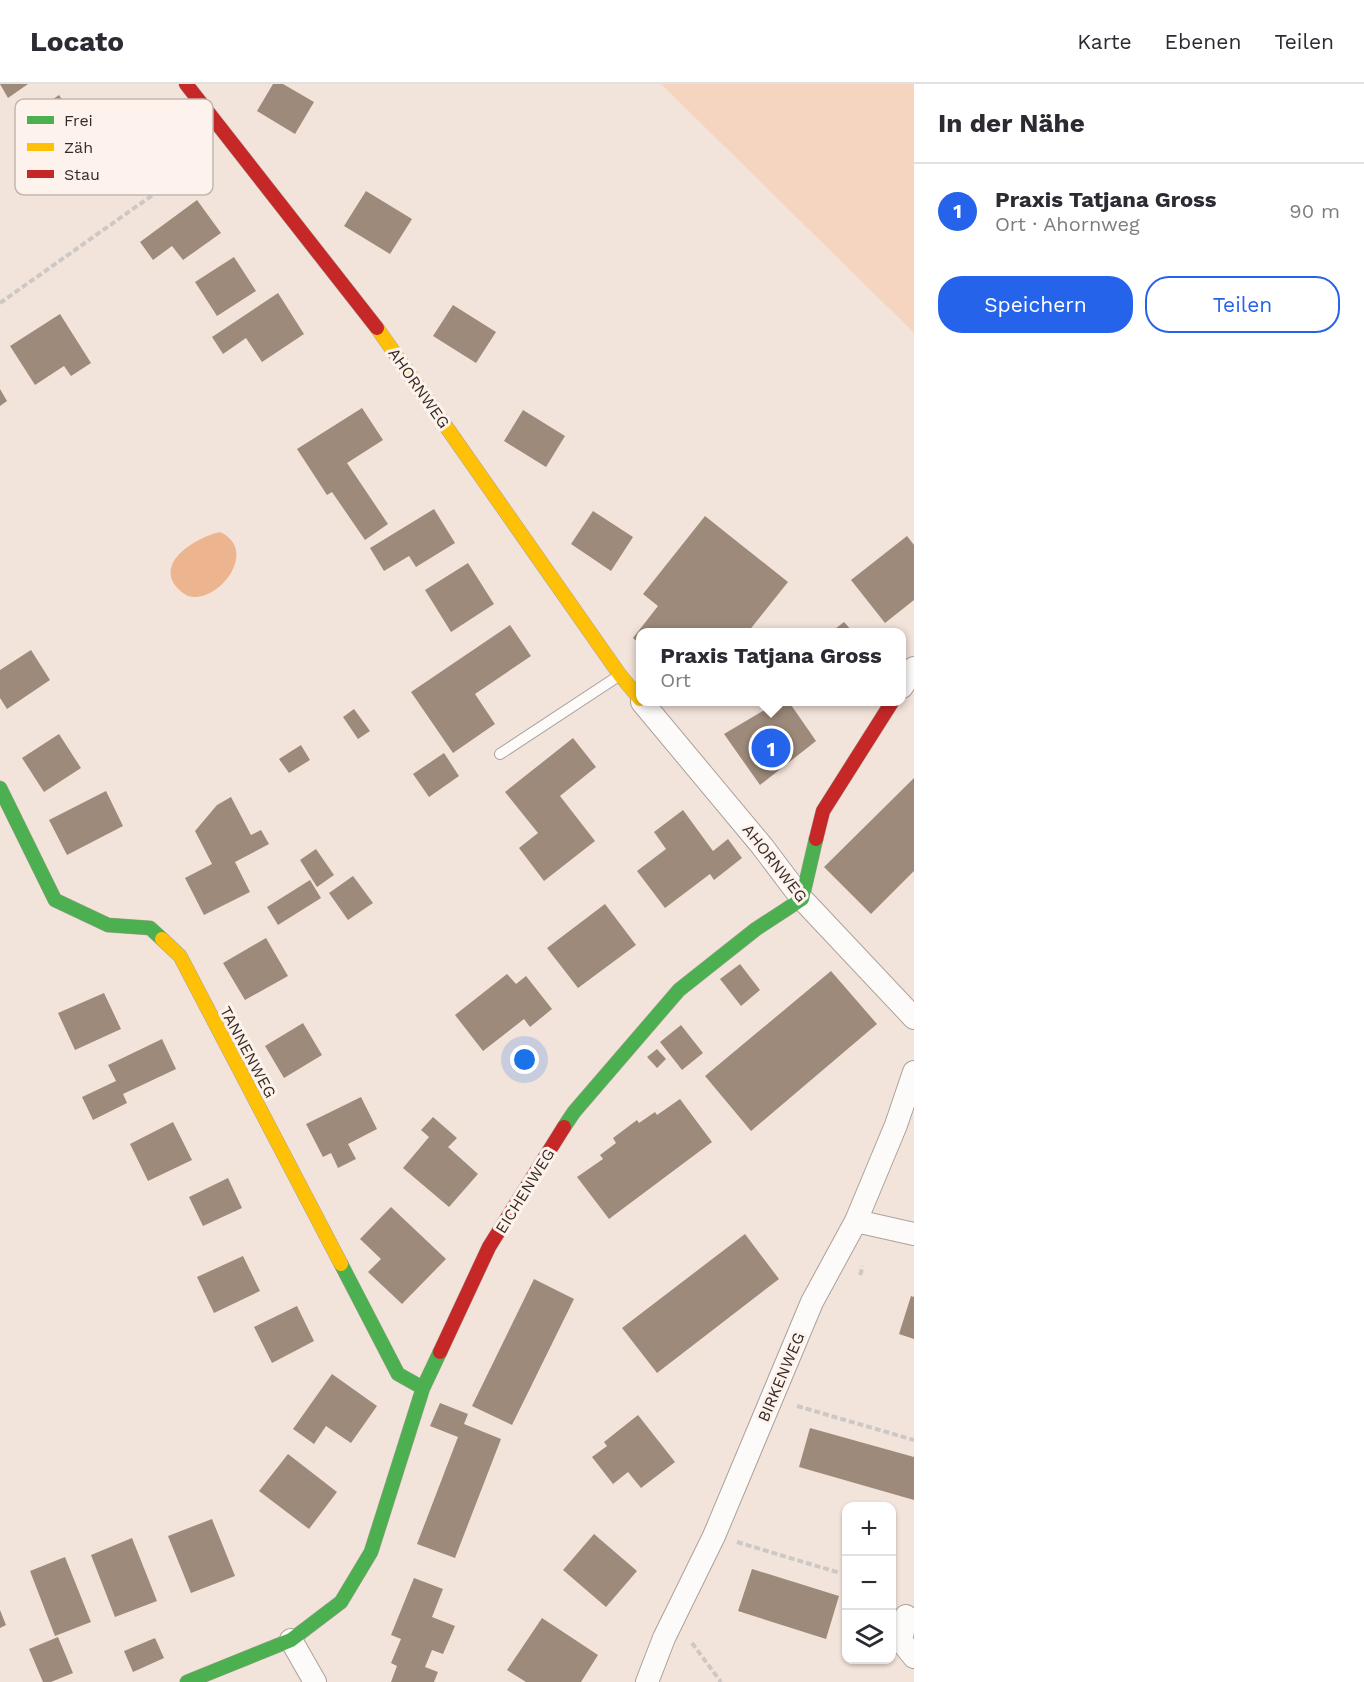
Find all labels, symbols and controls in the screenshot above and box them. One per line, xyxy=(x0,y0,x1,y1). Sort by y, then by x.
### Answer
text: Locato xyxy=(30,25,124,58)
text: Karte xyxy=(1077,29,1132,54)
text: Ebenen xyxy=(1165,29,1241,54)
text: Teilen xyxy=(1274,29,1334,54)
legend xyxy=(15,99,213,195)
text: In der Nähe xyxy=(938,108,1085,138)
text: Frei xyxy=(64,111,93,130)
text: Zäh xyxy=(64,138,93,157)
text: Stau xyxy=(64,165,100,184)
text: Praxis Tatjana Gross xyxy=(995,187,1217,212)
text: 1 xyxy=(953,199,962,223)
text: 90 m xyxy=(1289,199,1340,223)
text: Ort · Ahornweg xyxy=(995,212,1140,236)
button: Speichern xyxy=(938,276,1133,333)
button: Teilen xyxy=(1145,276,1340,333)
street label: AHORNWEG xyxy=(384,344,454,432)
popup xyxy=(636,628,906,706)
text: Praxis Tatjana Gross xyxy=(660,643,882,668)
text: Ort xyxy=(660,668,691,692)
pin: 1 xyxy=(752,726,790,770)
street label: AHORNWEG xyxy=(739,820,811,906)
street label: TANNENWEG xyxy=(216,1003,280,1101)
your location xyxy=(510,1045,539,1074)
street label: EICHENWEG xyxy=(491,1145,559,1237)
street label: BIRKENWEG xyxy=(754,1329,808,1425)
map controls xyxy=(842,1502,896,1664)
button: + xyxy=(842,1502,896,1556)
button: − xyxy=(842,1556,896,1610)
button: layers xyxy=(842,1610,896,1664)

